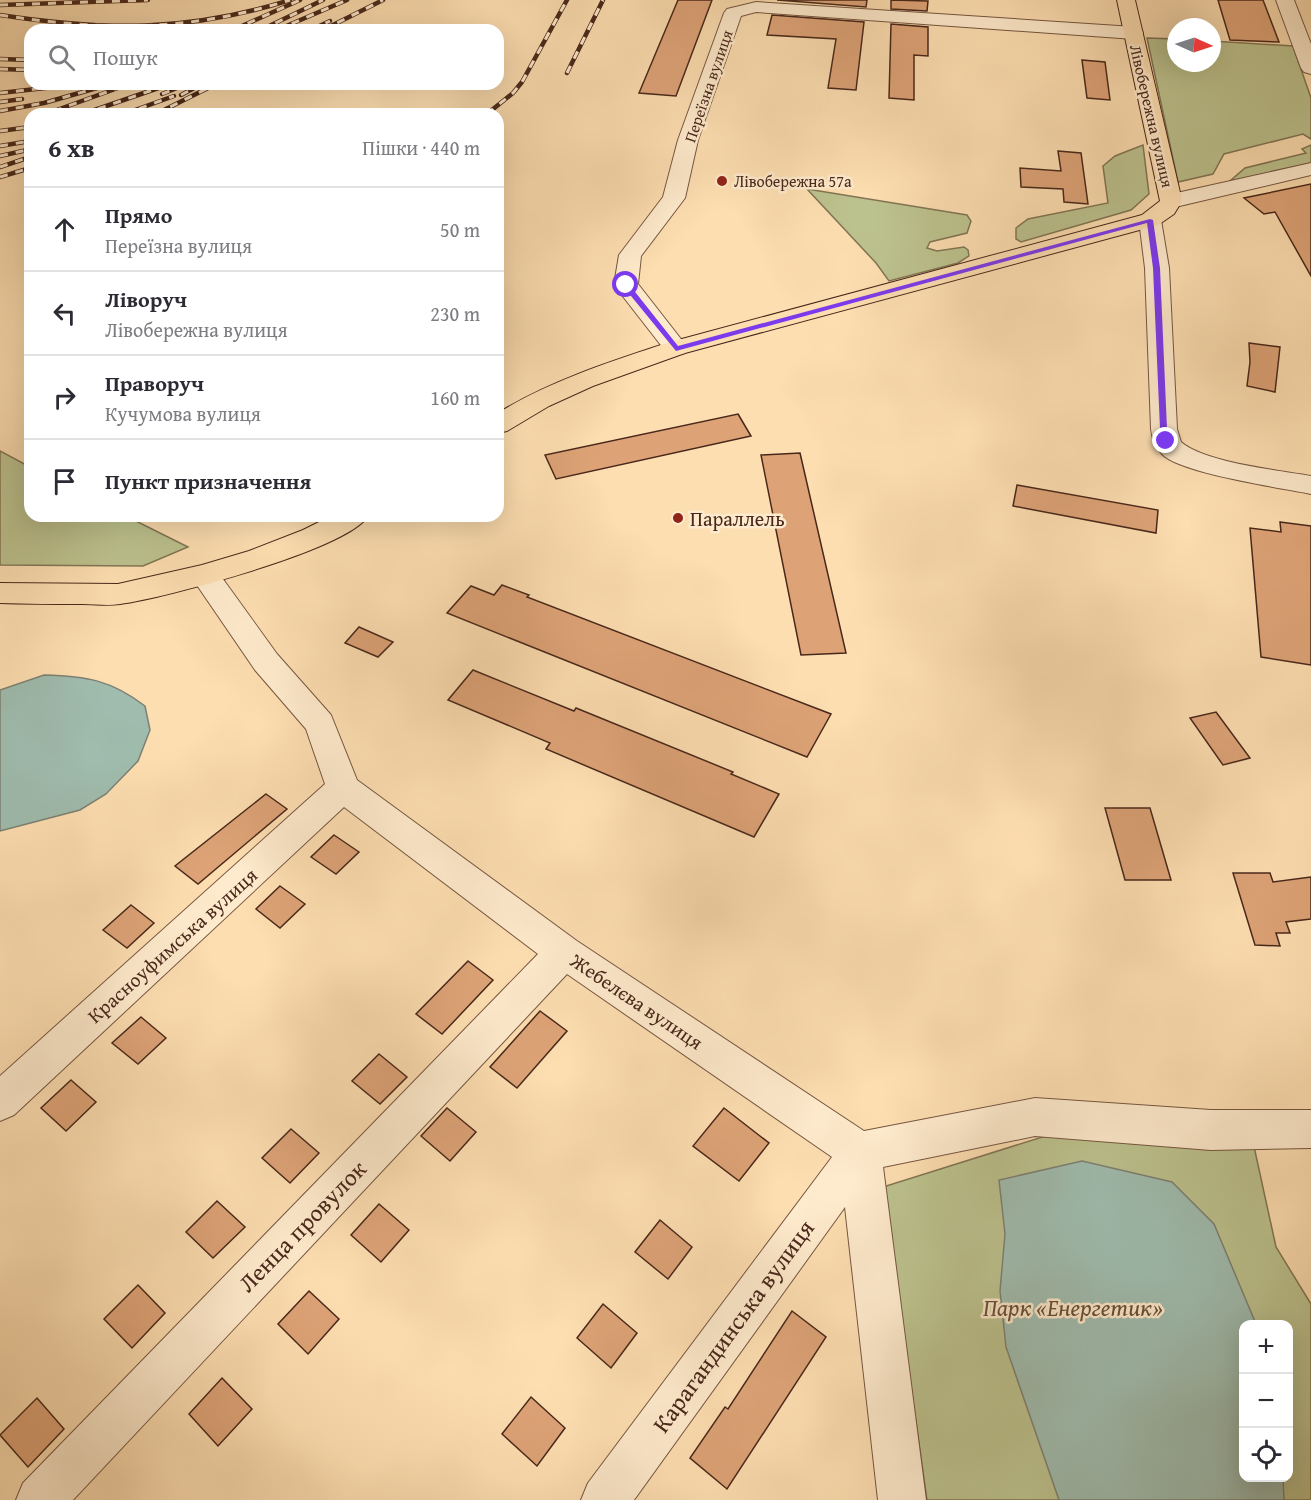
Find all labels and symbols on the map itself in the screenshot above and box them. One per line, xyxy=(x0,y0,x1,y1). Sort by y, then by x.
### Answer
north arrow xyxy=(1167,18,1221,72)
street label: Переїзна вулиця xyxy=(677,26,739,146)
street label: Лівобережна вулиця xyxy=(1124,42,1180,190)
place label: Лівобережна 57а xyxy=(734,169,852,193)
marker: Лівобережна 57а xyxy=(715,174,729,188)
route start xyxy=(612,271,638,297)
route end xyxy=(1152,427,1178,453)
place label: Параллель xyxy=(690,504,785,533)
marker: Параллель xyxy=(671,511,685,525)
street label: Красноуфимська вулиця xyxy=(81,861,263,1029)
street label: Жебелєва вулиця xyxy=(564,945,709,1056)
street label: Ленца провулок xyxy=(230,1152,374,1300)
street label: Карагандинська вулиця xyxy=(644,1212,822,1440)
park label: Парк «Енергетик» xyxy=(983,1290,1163,1325)

